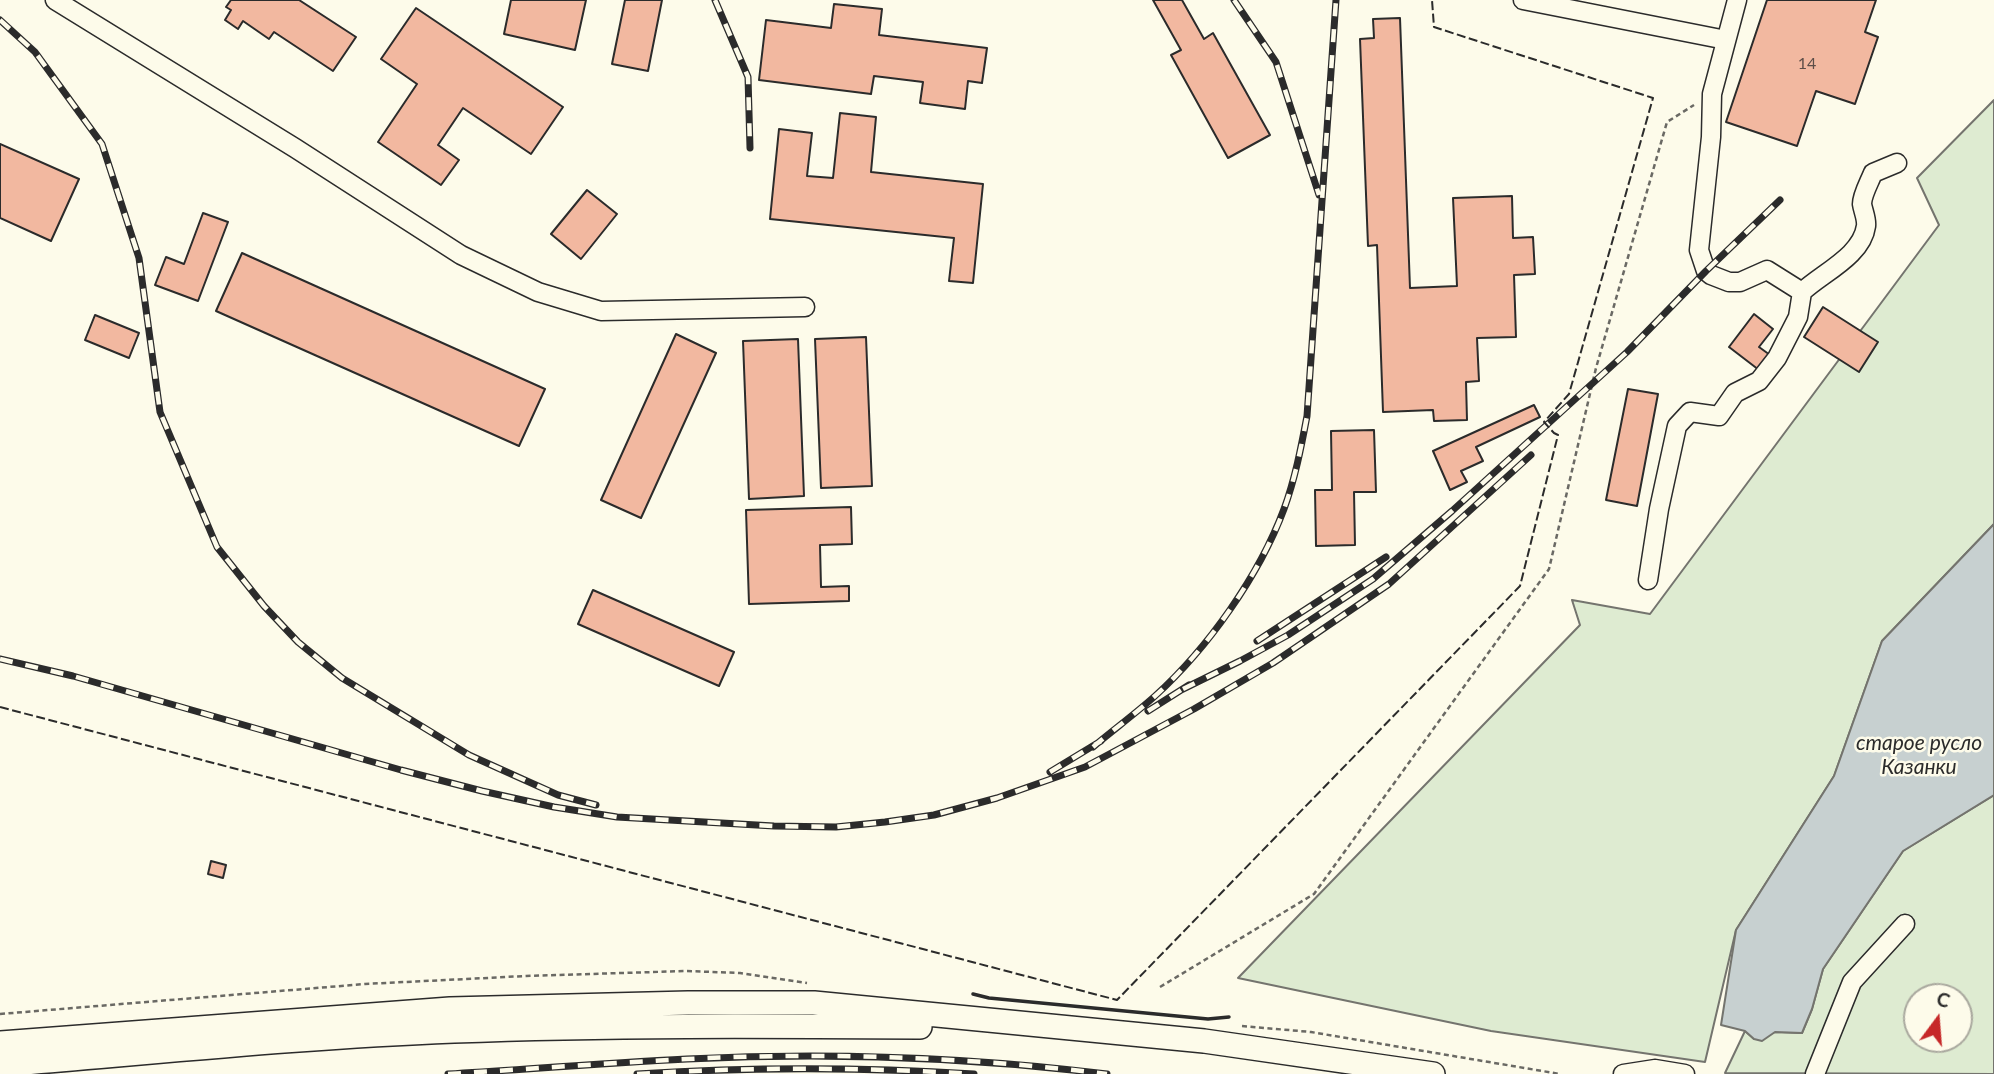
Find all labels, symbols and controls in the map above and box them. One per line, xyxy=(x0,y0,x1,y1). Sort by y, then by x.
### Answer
house number: 14 xyxy=(1798,54,1816,74)
water label: старое русло Казанки xyxy=(1856,730,1982,780)
north arrow xyxy=(1903,983,1973,1053)
text: С xyxy=(1934,986,1953,1012)

